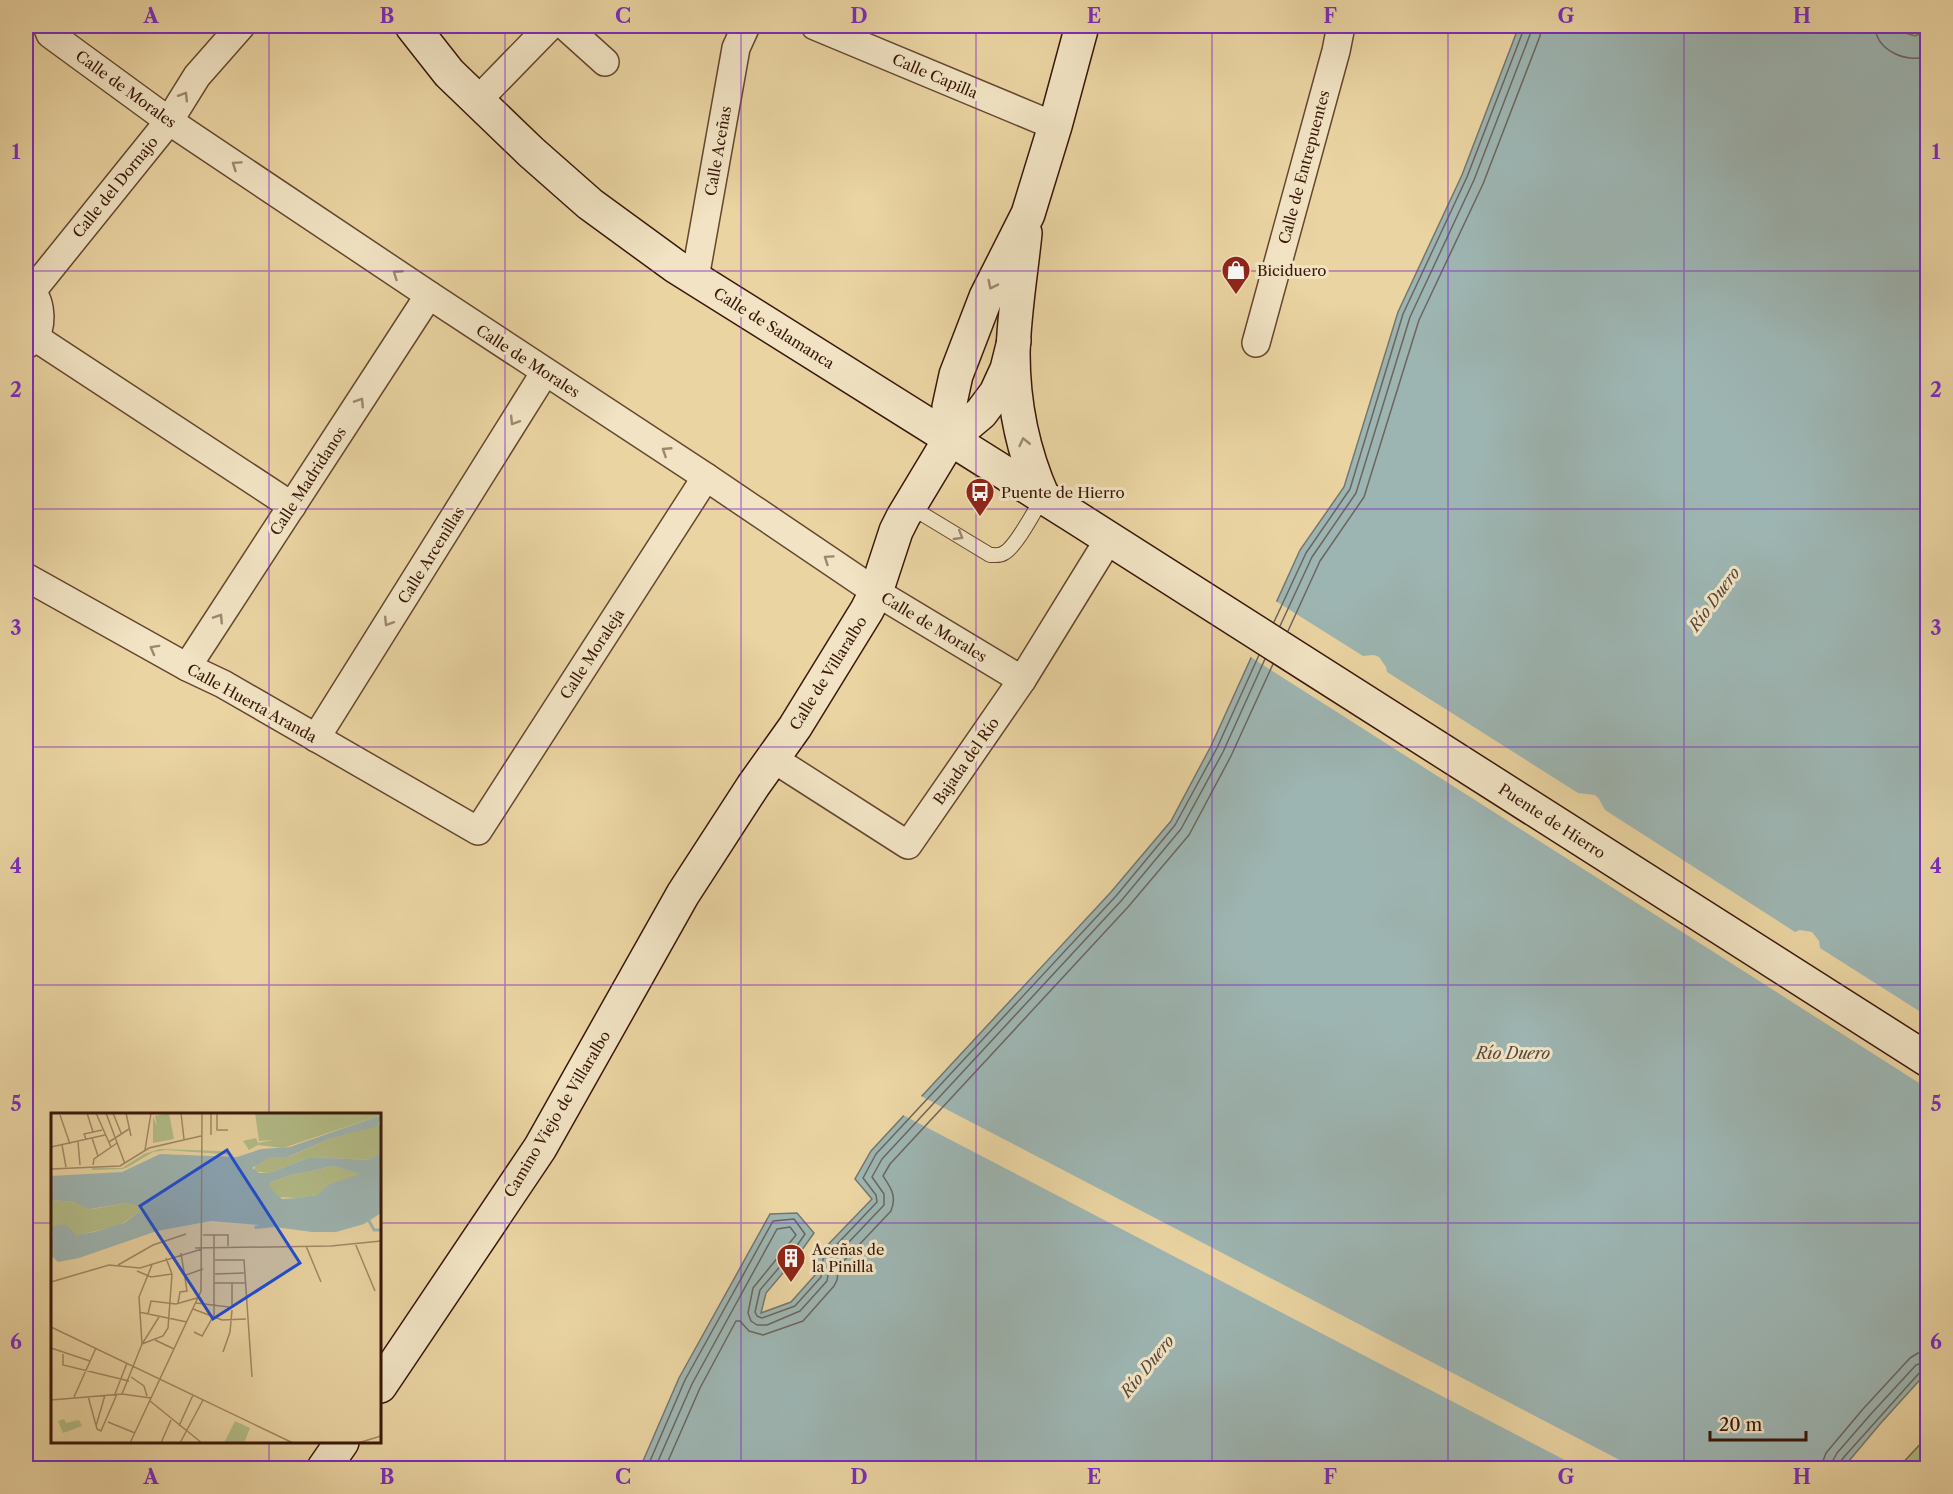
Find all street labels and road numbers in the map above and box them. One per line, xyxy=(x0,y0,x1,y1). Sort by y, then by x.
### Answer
street label: Calle de Morales xyxy=(72,46,180,132)
street label: Calle Capilla xyxy=(889,49,981,103)
street label: Calle de Entrepuentes xyxy=(1274,88,1334,246)
street label: Calle Aceñas xyxy=(701,105,735,197)
street label: Calle del Dornajo xyxy=(68,132,162,242)
street label: Calle de Salamanca xyxy=(710,283,838,373)
street label: Calle de Morales xyxy=(473,320,583,402)
street label: Calle Madridanos xyxy=(266,423,350,539)
street label: Calle Arcenillas xyxy=(394,503,468,607)
street label: Calle de Morales xyxy=(878,588,990,666)
street label: Calle Moraleja xyxy=(556,605,628,703)
street label: Calle de Villaralbo xyxy=(785,612,871,734)
street label: Calle Huerta Aranda xyxy=(184,659,320,747)
street label: Bajada del Río xyxy=(929,714,1003,808)
street label: Puente de Hierro xyxy=(1495,779,1609,863)
street label: Camino Viejo de Villaralbo xyxy=(500,1027,614,1201)

